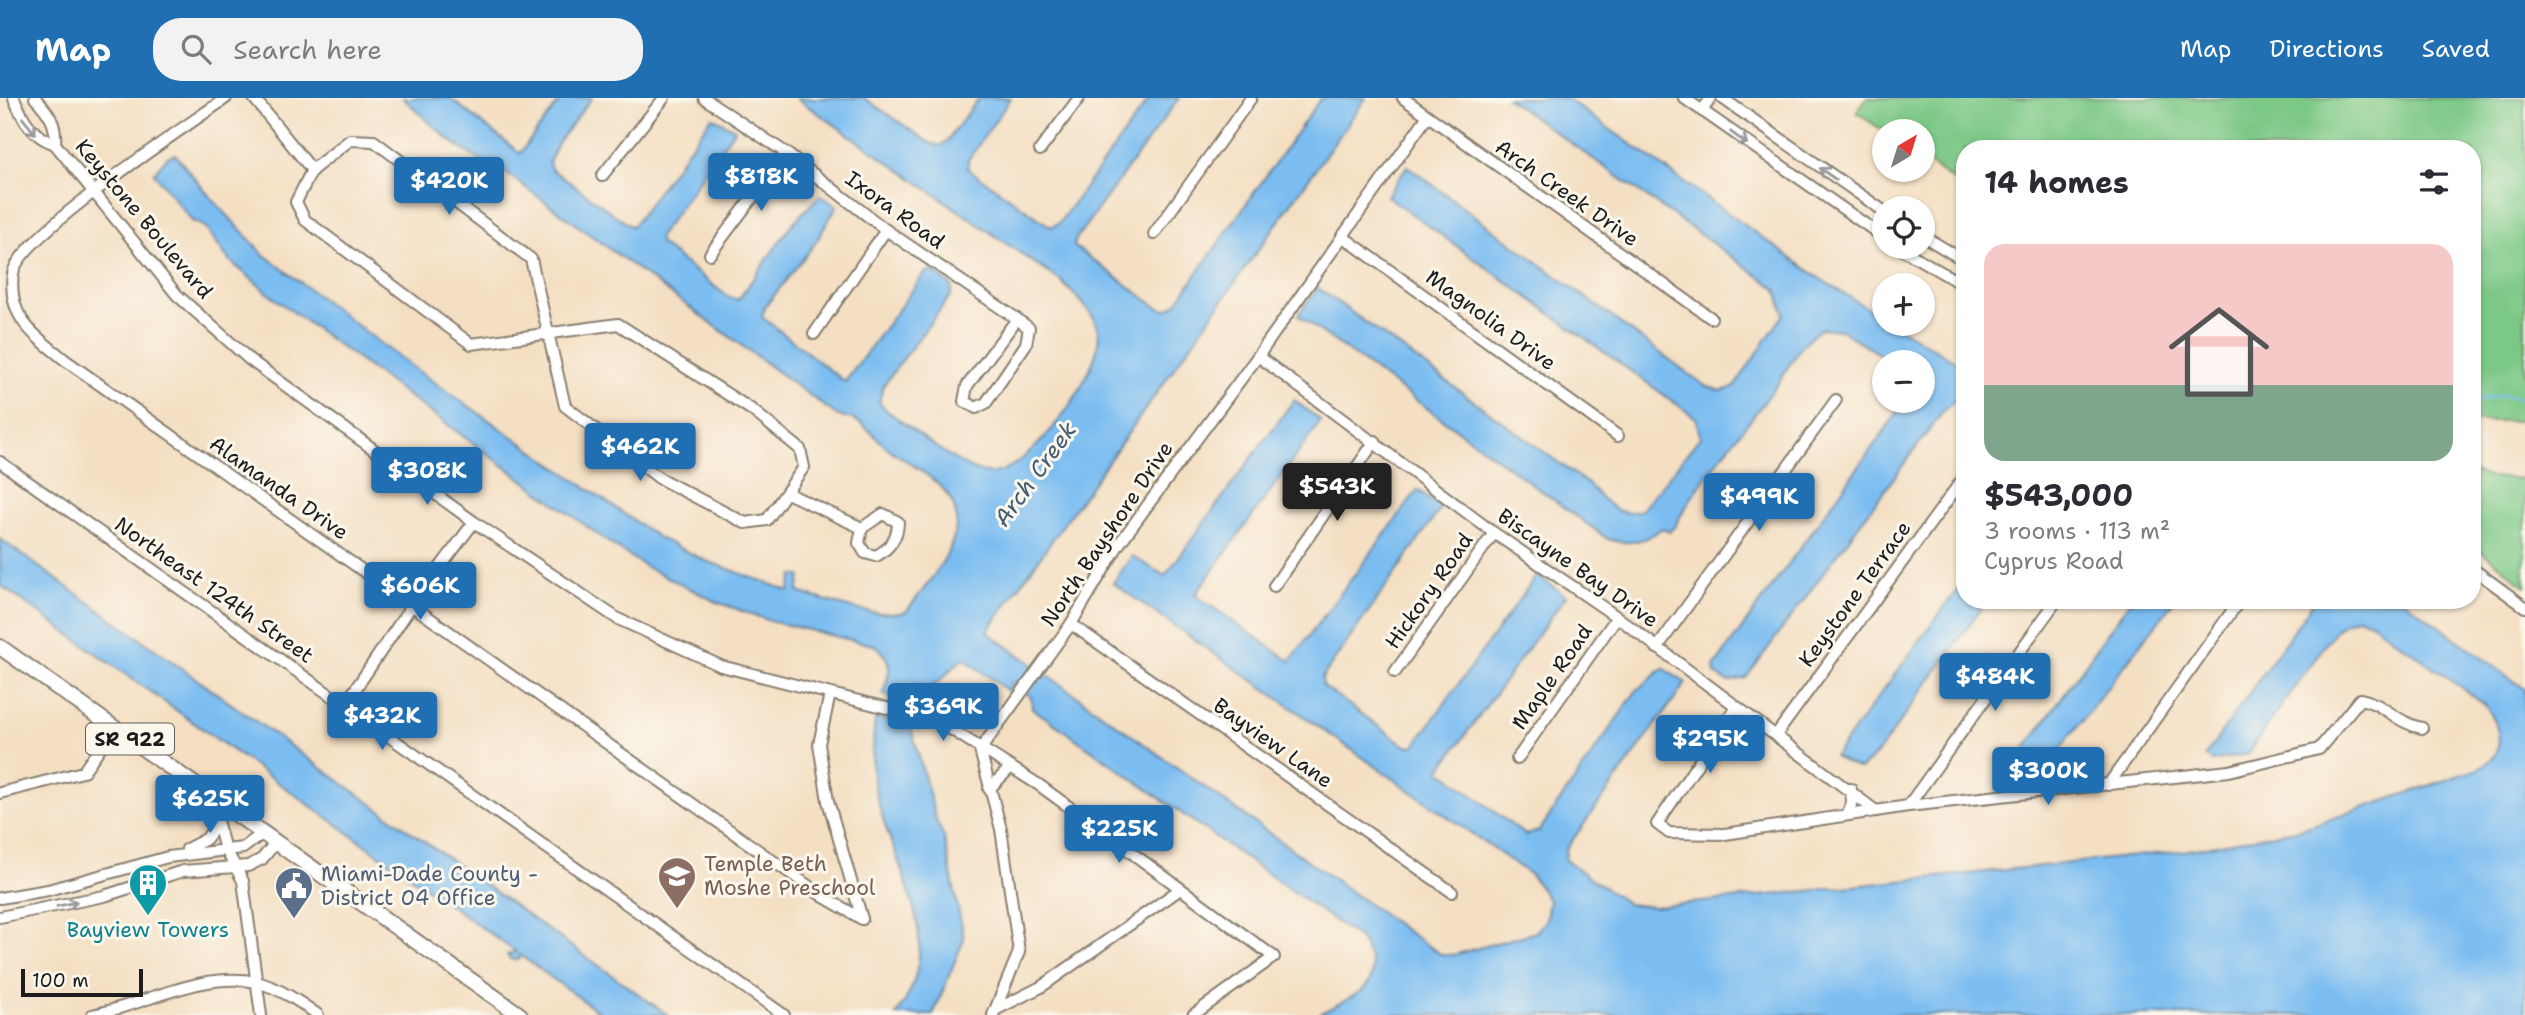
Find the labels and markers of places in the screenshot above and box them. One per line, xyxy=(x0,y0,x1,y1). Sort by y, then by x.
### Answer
pin: $818K xyxy=(712,153,810,213)
pin: $420K xyxy=(400,158,498,217)
pin: $462K xyxy=(591,424,689,483)
pin: $308K xyxy=(378,448,476,507)
pin: $543K xyxy=(1288,464,1386,523)
pin: $499K xyxy=(1710,474,1808,533)
pin: $606K xyxy=(371,562,469,622)
pin: $484K xyxy=(1946,654,2044,713)
pin: $369K xyxy=(894,684,992,743)
pin: $432K xyxy=(333,692,431,752)
pin: $295K xyxy=(1661,716,1759,775)
pin: $300K xyxy=(1999,748,2097,807)
pin: $625K xyxy=(161,776,259,835)
pin: $225K xyxy=(1070,806,1168,865)
place label: Temple Beth Moshe Preschool xyxy=(704,850,876,902)
school or university icon: Temple Beth Moshe Preschool xyxy=(656,855,698,910)
place label: Miami-Dade County - District 04 Office xyxy=(321,860,538,912)
building icon: Bayview Towers xyxy=(127,862,169,917)
public building icon: Miami-Dade County - District 04 Office xyxy=(273,865,315,920)
place label: Bayview Towers xyxy=(67,916,229,944)

